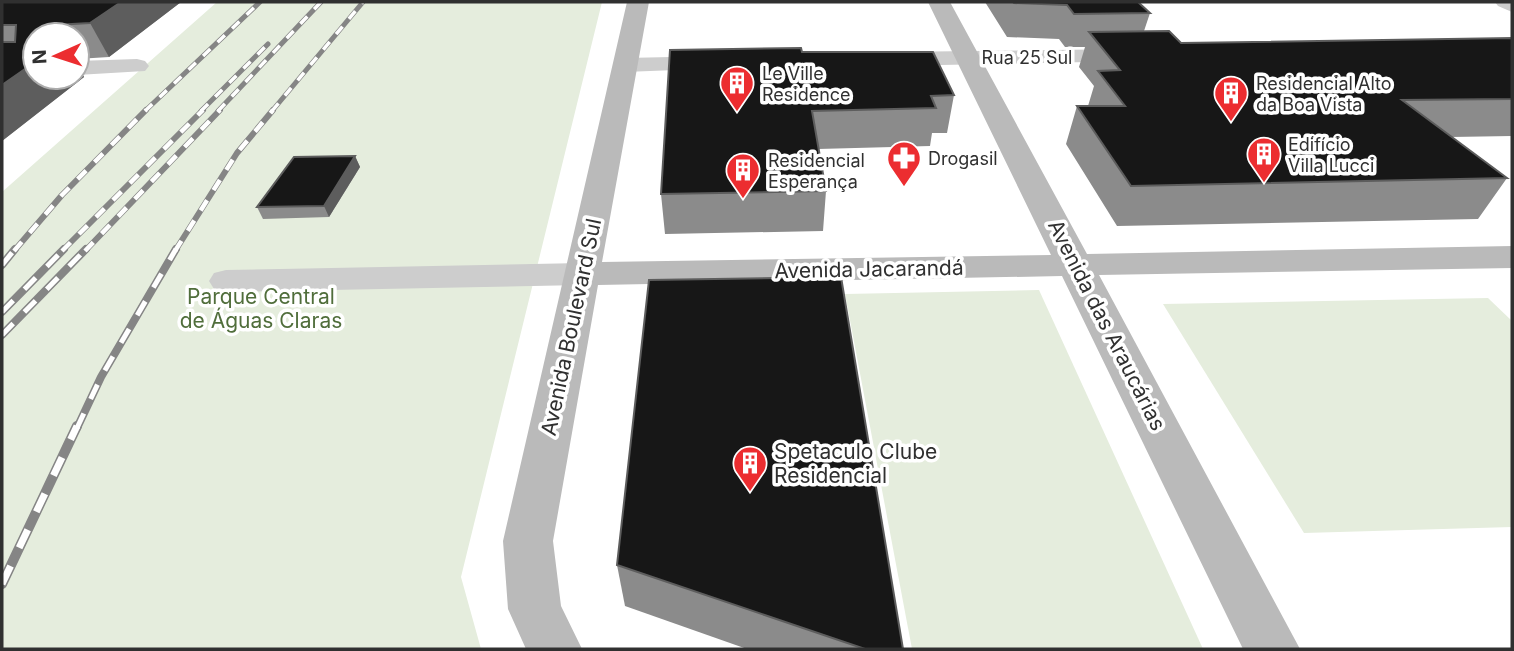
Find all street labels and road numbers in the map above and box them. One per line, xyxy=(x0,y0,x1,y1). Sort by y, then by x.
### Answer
street label: Rua 25 Sul xyxy=(982,47,1072,68)
street label: Avenida das Araucárias xyxy=(1043,215,1171,435)
street label: Avenida Boulevard Sul xyxy=(536,216,606,438)
street label: Avenida Jacarandá xyxy=(774,255,964,283)

